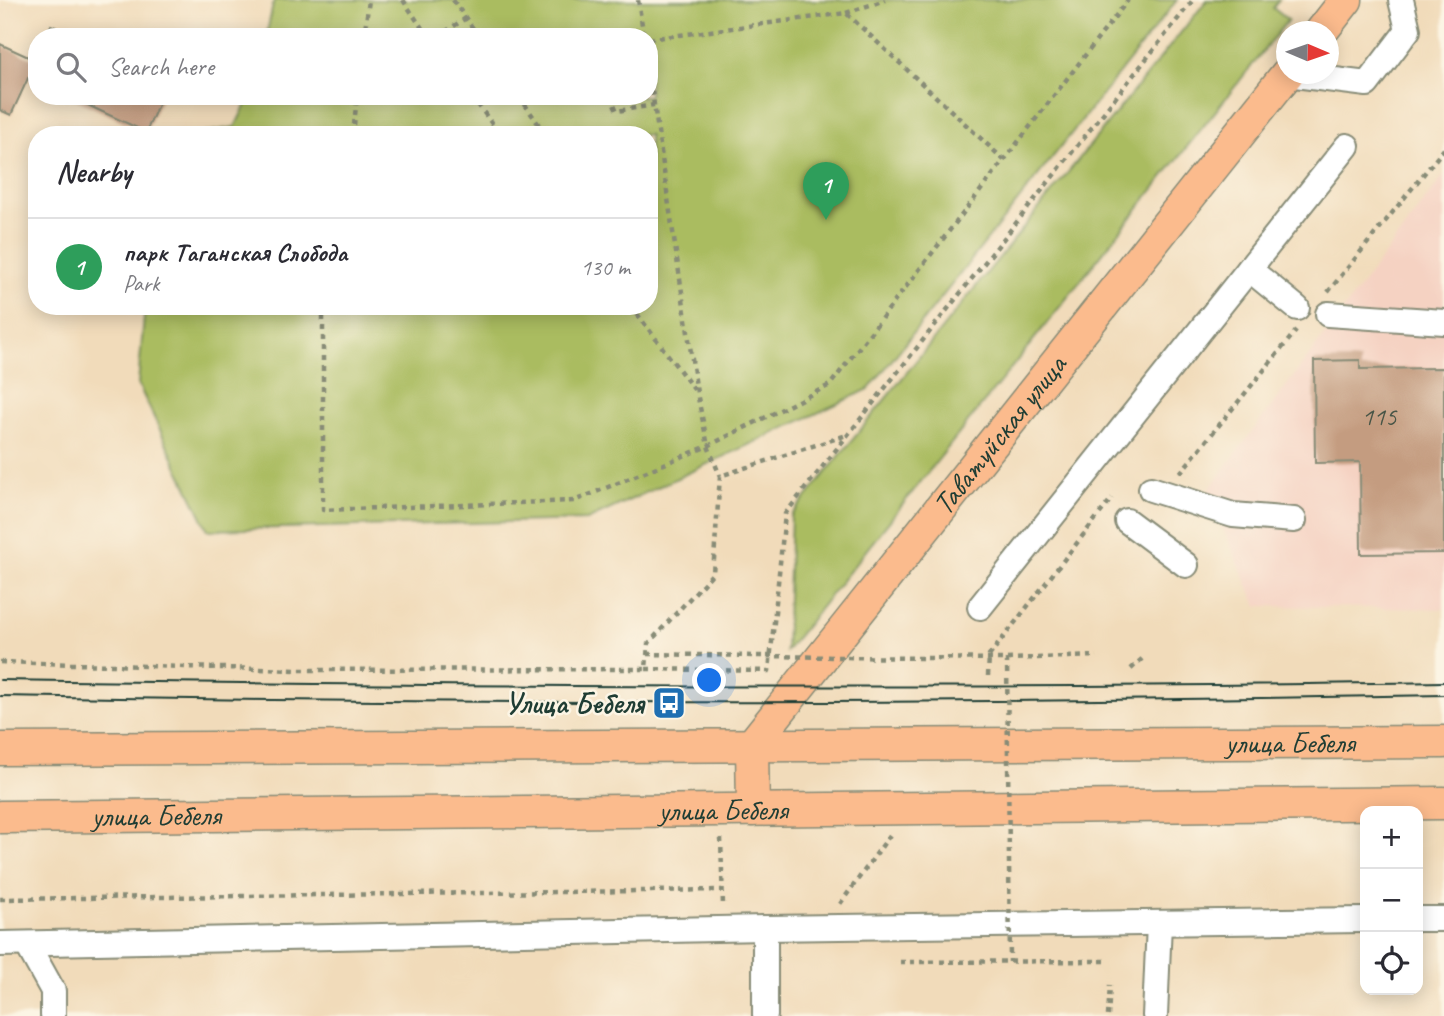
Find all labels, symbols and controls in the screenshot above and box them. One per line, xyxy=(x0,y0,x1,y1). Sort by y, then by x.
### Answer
north arrow xyxy=(1276,21,1339,84)
search box xyxy=(28,28,658,105)
icon: search xyxy=(52,48,90,86)
text: Search here xyxy=(108,50,214,83)
text: Nearby xyxy=(56,153,132,191)
pin: 1 xyxy=(803,162,849,220)
text: парк Таганская Слобода xyxy=(123,236,347,269)
text: 1 xyxy=(74,253,84,282)
text: 130 m xyxy=(581,253,630,282)
text: Park xyxy=(123,269,159,298)
street label: Таватуйская улица xyxy=(924,346,1076,522)
house number: 115 xyxy=(1361,400,1398,433)
your location xyxy=(692,663,726,697)
place label: Улица Бебеля xyxy=(504,684,646,722)
bus stop icon: Улица Бебеля xyxy=(650,684,688,722)
street label: улица Бебеля xyxy=(1223,723,1357,762)
street label: улица Бебеля xyxy=(656,790,791,830)
street label: улица Бебеля xyxy=(89,796,224,835)
map controls xyxy=(1360,806,1423,995)
button: + xyxy=(1360,806,1423,869)
button: − xyxy=(1360,869,1423,932)
button: locate xyxy=(1360,932,1423,995)

